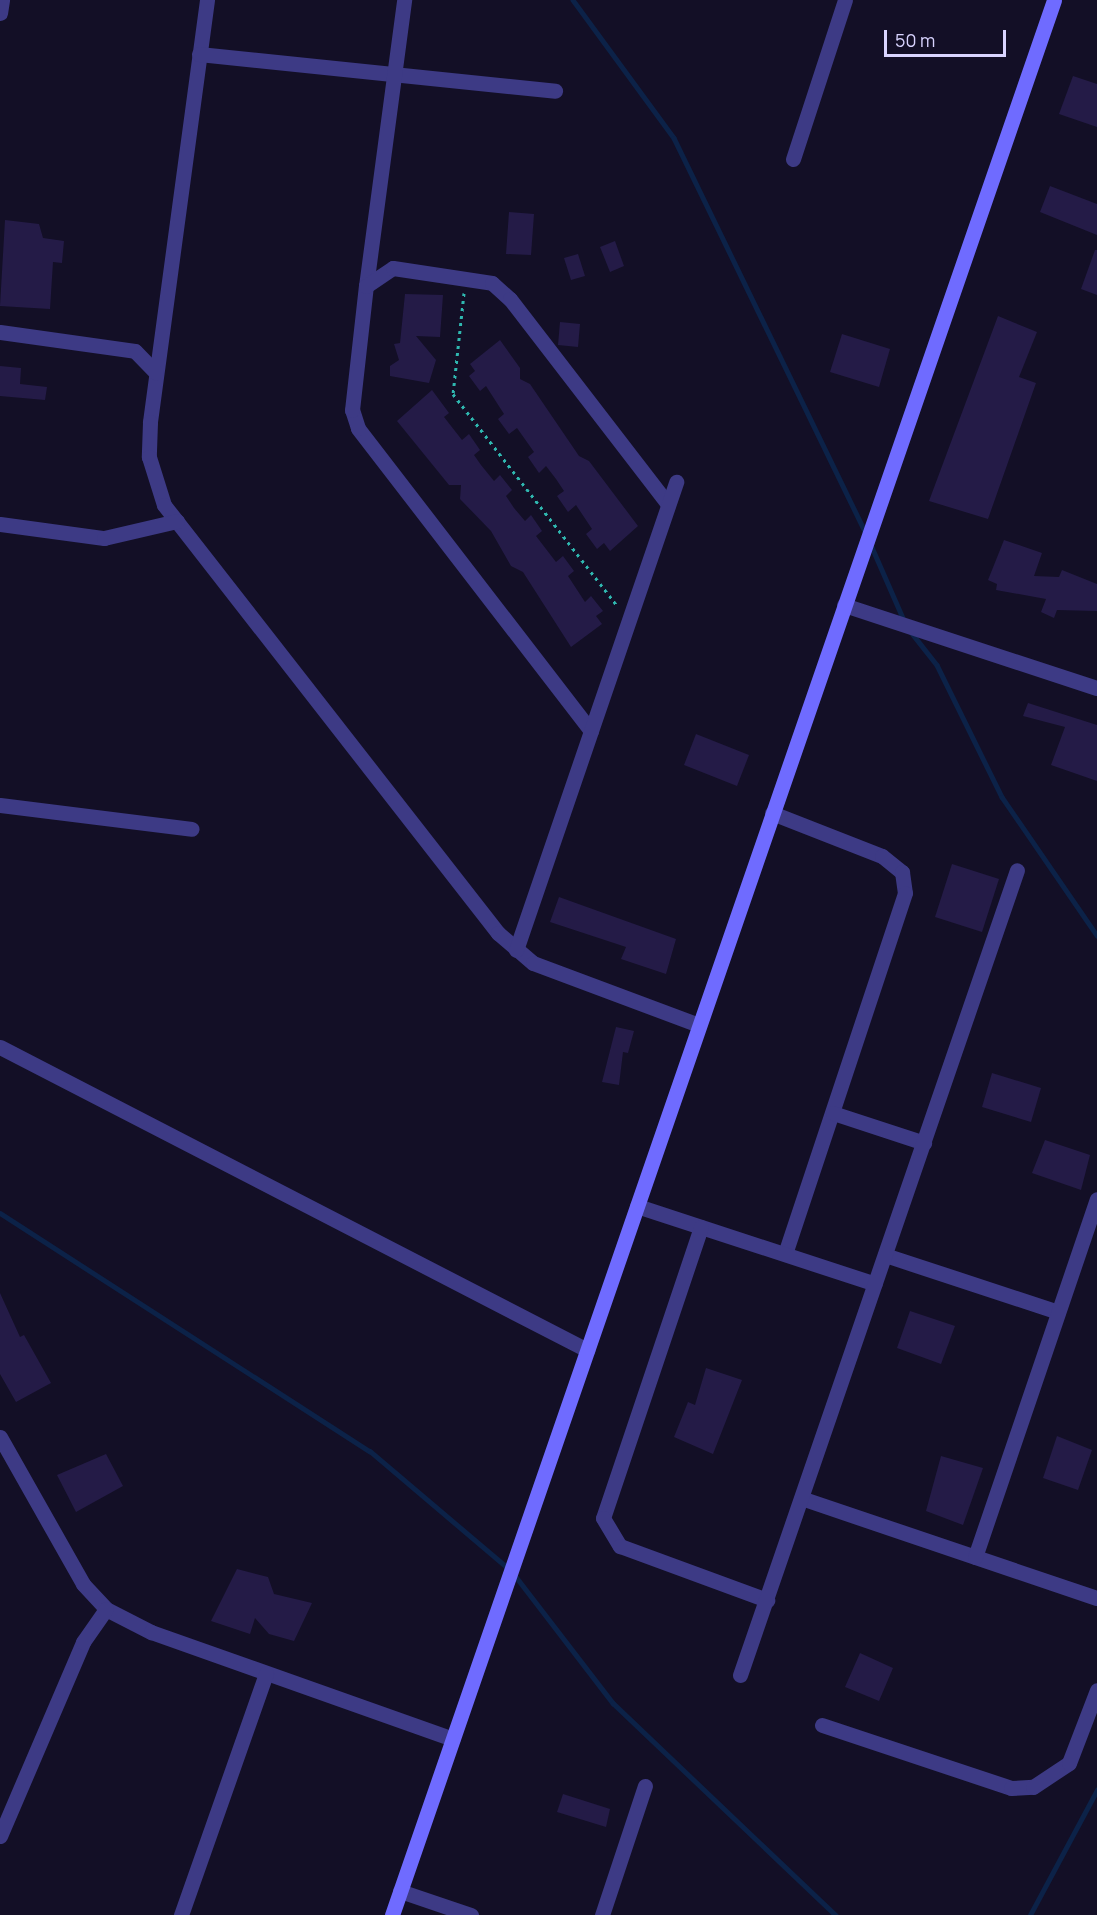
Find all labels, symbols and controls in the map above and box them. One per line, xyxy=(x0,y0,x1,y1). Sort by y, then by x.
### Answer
scale bar xyxy=(887,18,1008,56)
text: 50 m xyxy=(895,28,935,52)

